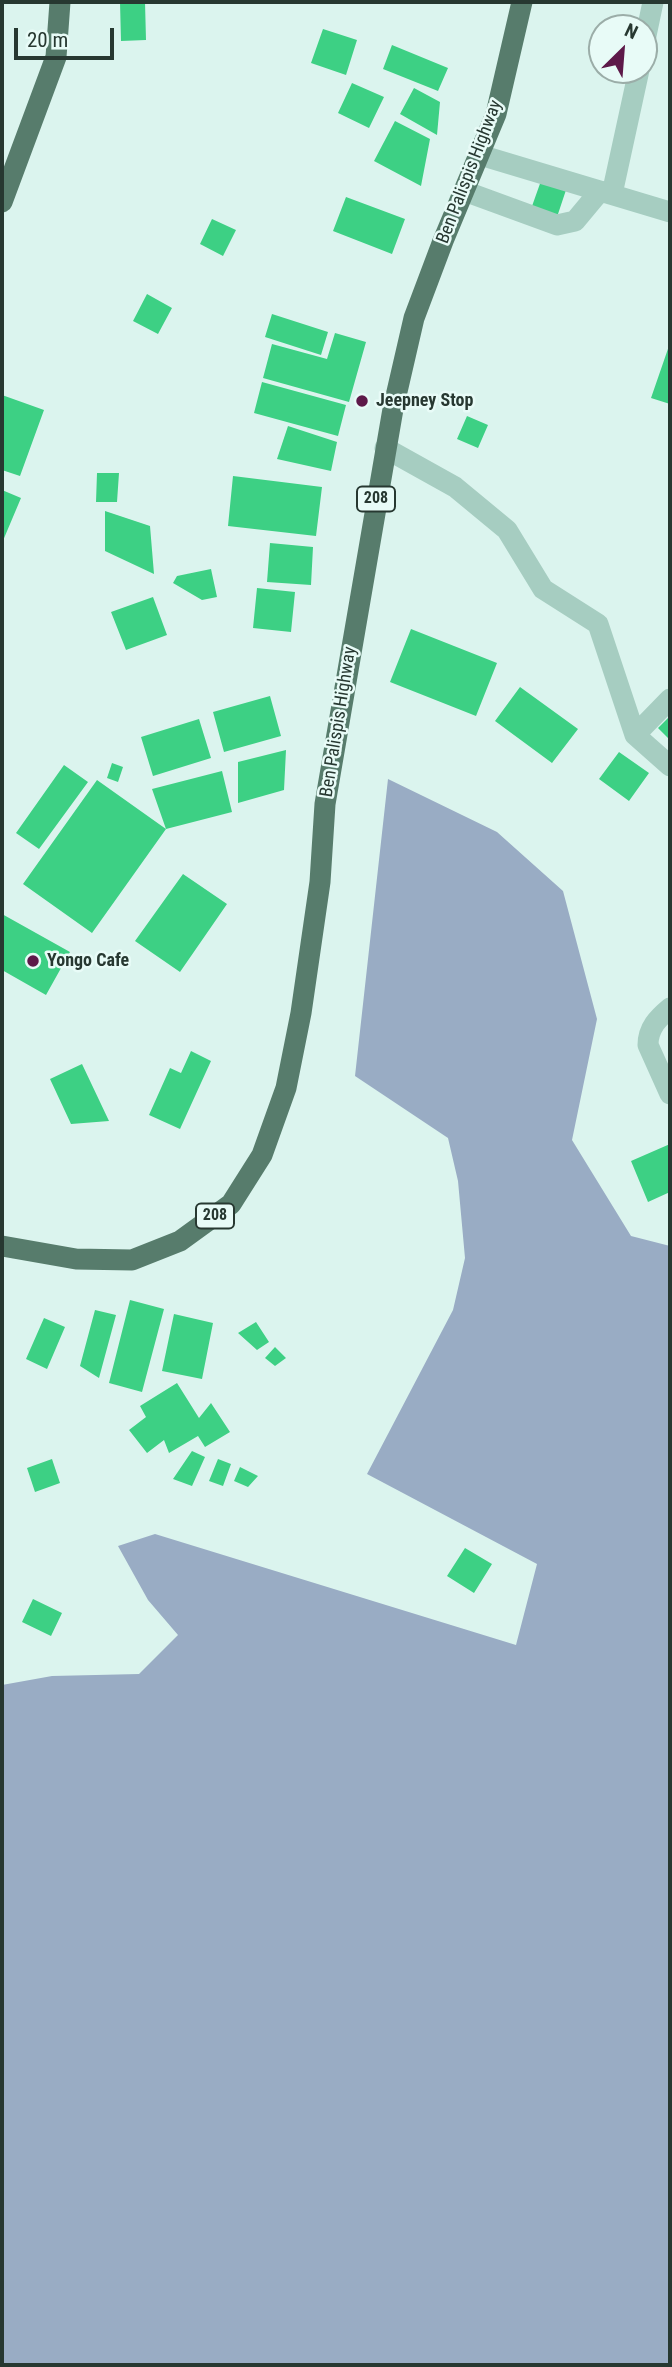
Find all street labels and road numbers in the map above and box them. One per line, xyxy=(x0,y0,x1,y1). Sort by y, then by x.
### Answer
street label: Ben Palispis Highway xyxy=(433,97,507,247)
road number: 208 xyxy=(357,486,395,512)
street label: Ben Palispis Highway xyxy=(316,645,362,799)
road number: 208 xyxy=(196,1204,234,1228)

